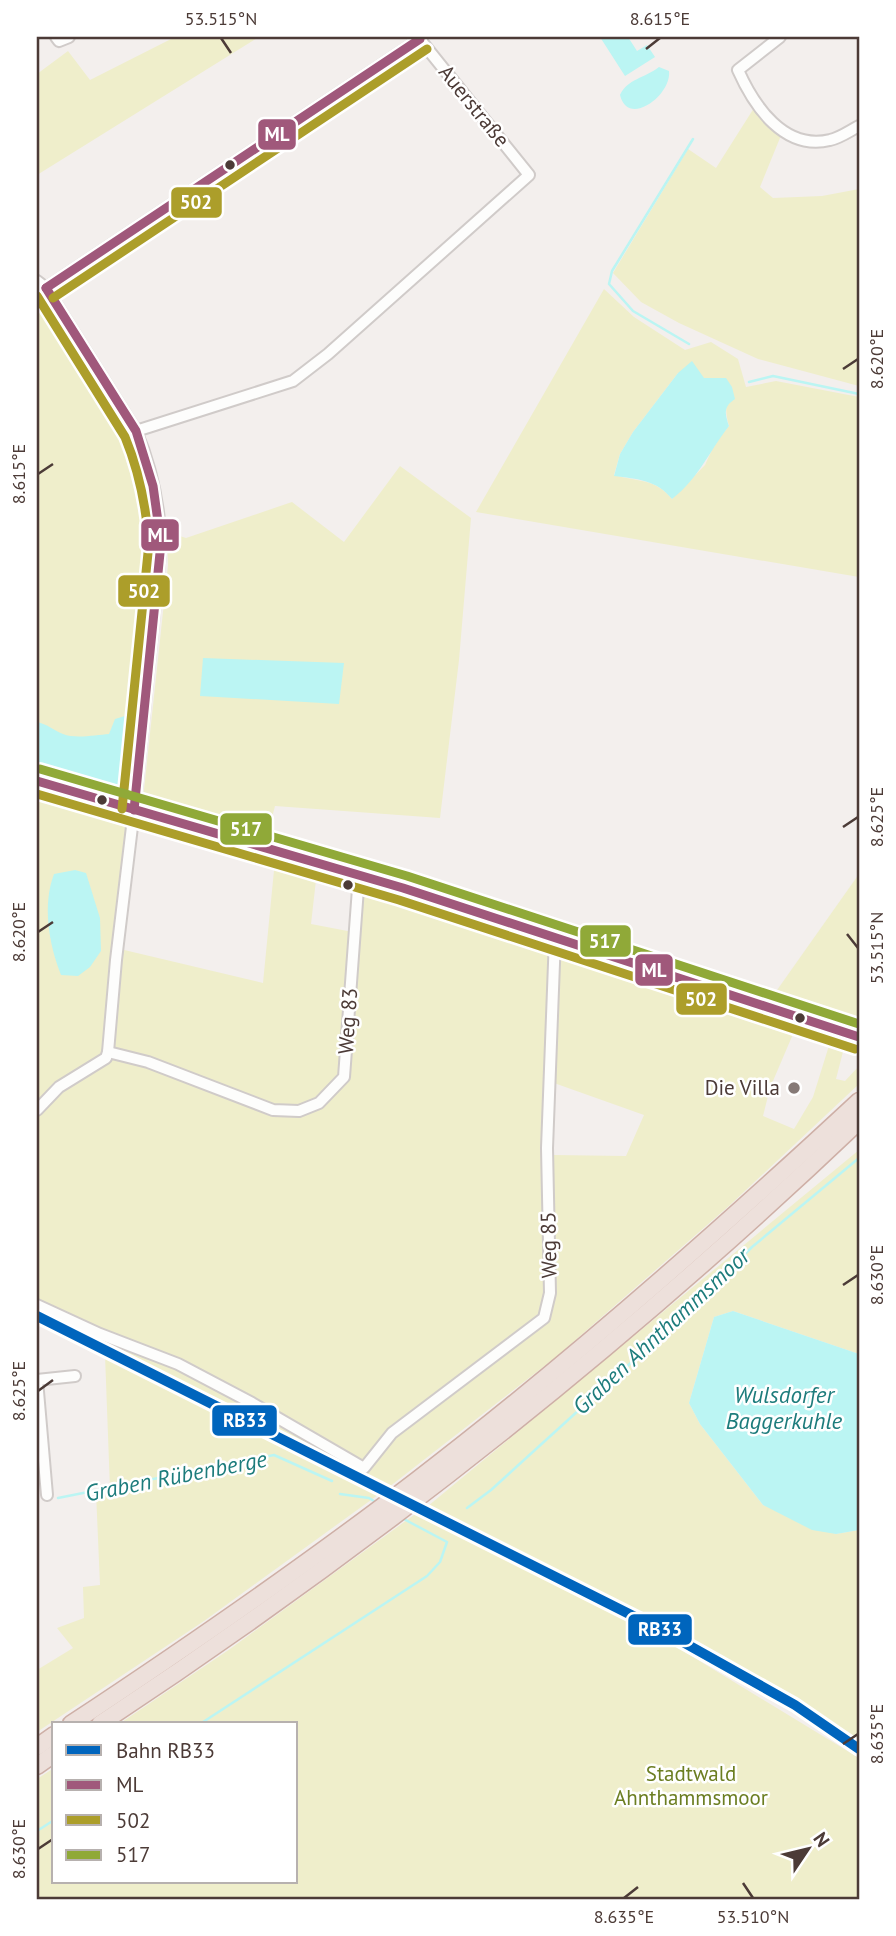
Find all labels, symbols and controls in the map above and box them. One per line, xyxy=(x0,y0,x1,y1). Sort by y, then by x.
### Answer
text: 53.515°N xyxy=(185,7,257,30)
text: 8.615°E xyxy=(630,7,690,30)
street label: Auerstraße xyxy=(433,59,516,152)
line badge: ML xyxy=(257,118,297,151)
text: ML xyxy=(265,122,290,146)
unlabelled marker xyxy=(223,158,237,172)
line badge: 502 xyxy=(170,186,223,219)
text: 502 xyxy=(180,190,212,214)
text: 8.620°E xyxy=(865,329,888,389)
text: 8.615°E xyxy=(7,444,30,504)
line badge: ML xyxy=(140,518,180,552)
text: ML xyxy=(148,523,173,547)
line badge: 502 xyxy=(117,574,171,608)
text: 502 xyxy=(128,579,160,603)
text: 8.625°E xyxy=(865,787,888,847)
unlabelled marker xyxy=(95,793,109,807)
line badge: 517 xyxy=(219,812,273,846)
text: 517 xyxy=(230,817,262,841)
unlabelled marker xyxy=(341,878,355,892)
text: 8.620°E xyxy=(7,902,30,962)
text: 53.515°N xyxy=(865,912,888,984)
line badge: 517 xyxy=(579,924,632,958)
text: 517 xyxy=(589,929,621,953)
line badge: ML xyxy=(634,953,674,987)
text: ML xyxy=(642,958,667,982)
line badge: 502 xyxy=(675,982,728,1016)
street label: Weg 83 xyxy=(332,987,363,1055)
text: 502 xyxy=(685,987,717,1011)
unlabelled marker xyxy=(793,1011,807,1025)
place label: Die Villa xyxy=(705,1074,780,1101)
marker: Die Villa xyxy=(786,1080,802,1096)
street label: Weg 85 xyxy=(534,1211,563,1279)
water label: Graben Ahnthammsmoor xyxy=(566,1240,756,1420)
text: 8.630°E xyxy=(865,1245,888,1305)
text: 8.625°E xyxy=(7,1361,30,1421)
water label: Wulsdorfer Baggerkuhle xyxy=(726,1380,843,1435)
line badge: RB33 xyxy=(211,1404,278,1437)
text: RB33 xyxy=(223,1408,267,1432)
water label: Graben Rübenberge xyxy=(83,1444,270,1507)
line badge: RB33 xyxy=(627,1613,693,1646)
text: RB33 xyxy=(638,1617,682,1641)
text: 8.635°E xyxy=(865,1704,888,1764)
legend xyxy=(52,1722,298,1884)
text: Bahn RB33 xyxy=(116,1737,215,1764)
park label: Stadtwald Ahnthammsmoor xyxy=(614,1760,768,1811)
text: ML xyxy=(116,1771,144,1798)
text: 502 xyxy=(116,1807,150,1834)
north arrow xyxy=(774,1814,844,1884)
text: 8.630°E xyxy=(7,1819,30,1879)
text: N xyxy=(809,1827,835,1851)
text: 517 xyxy=(116,1841,150,1868)
text: 8.635°E xyxy=(594,1905,654,1928)
text: 53.510°N xyxy=(717,1905,789,1928)

